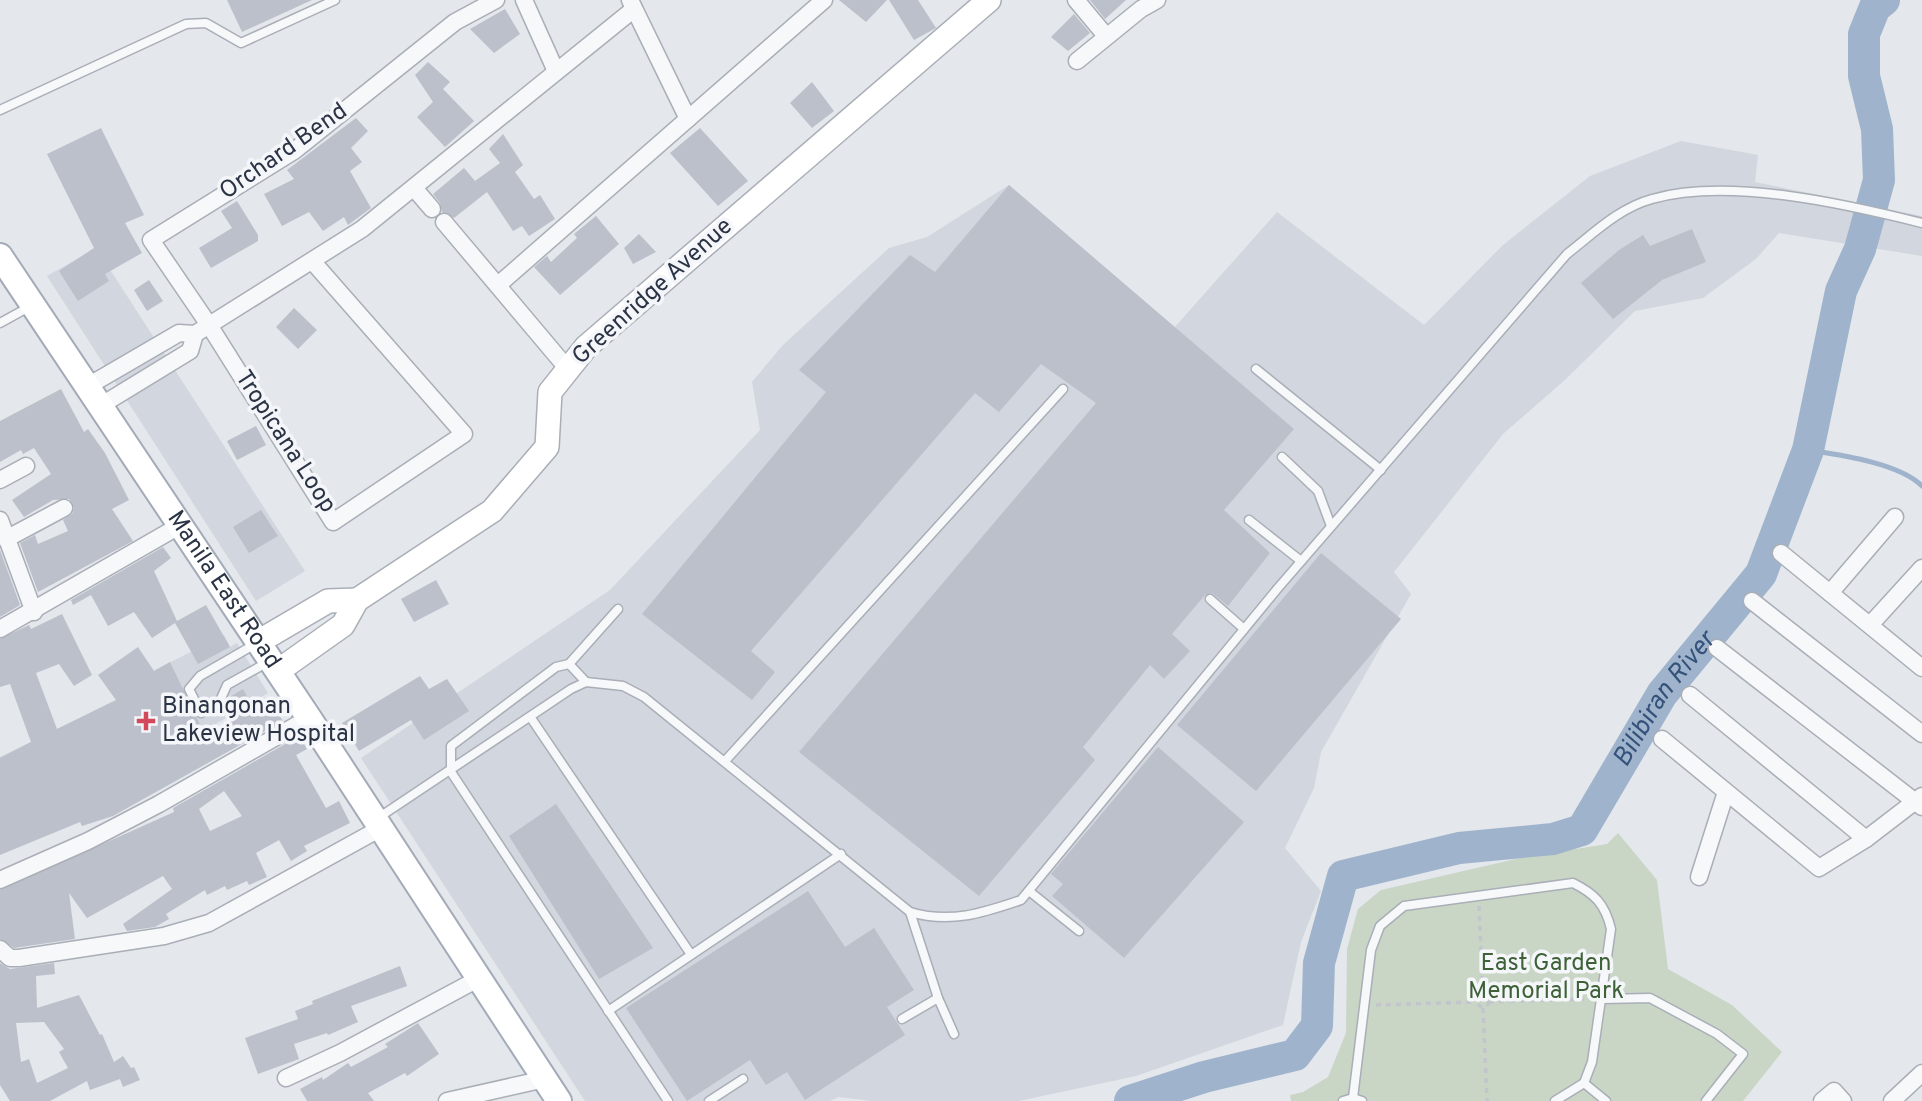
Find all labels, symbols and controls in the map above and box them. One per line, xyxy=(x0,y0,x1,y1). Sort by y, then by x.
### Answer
street label: Orchard Bend xyxy=(214,97,354,207)
street label: Greenridge Avenue xyxy=(567,212,739,372)
street label: Tropicana Loop xyxy=(228,365,342,519)
street label: Manila East Road xyxy=(160,505,287,675)
water label: Bilibiran River xyxy=(1606,623,1724,773)
place label: Binangonan Lakeview Hospital xyxy=(162,692,355,750)
marker: Binangonan Lakeview Hospital xyxy=(136,711,156,731)
park label: East Garden Memorial Park xyxy=(1468,949,1624,1007)

